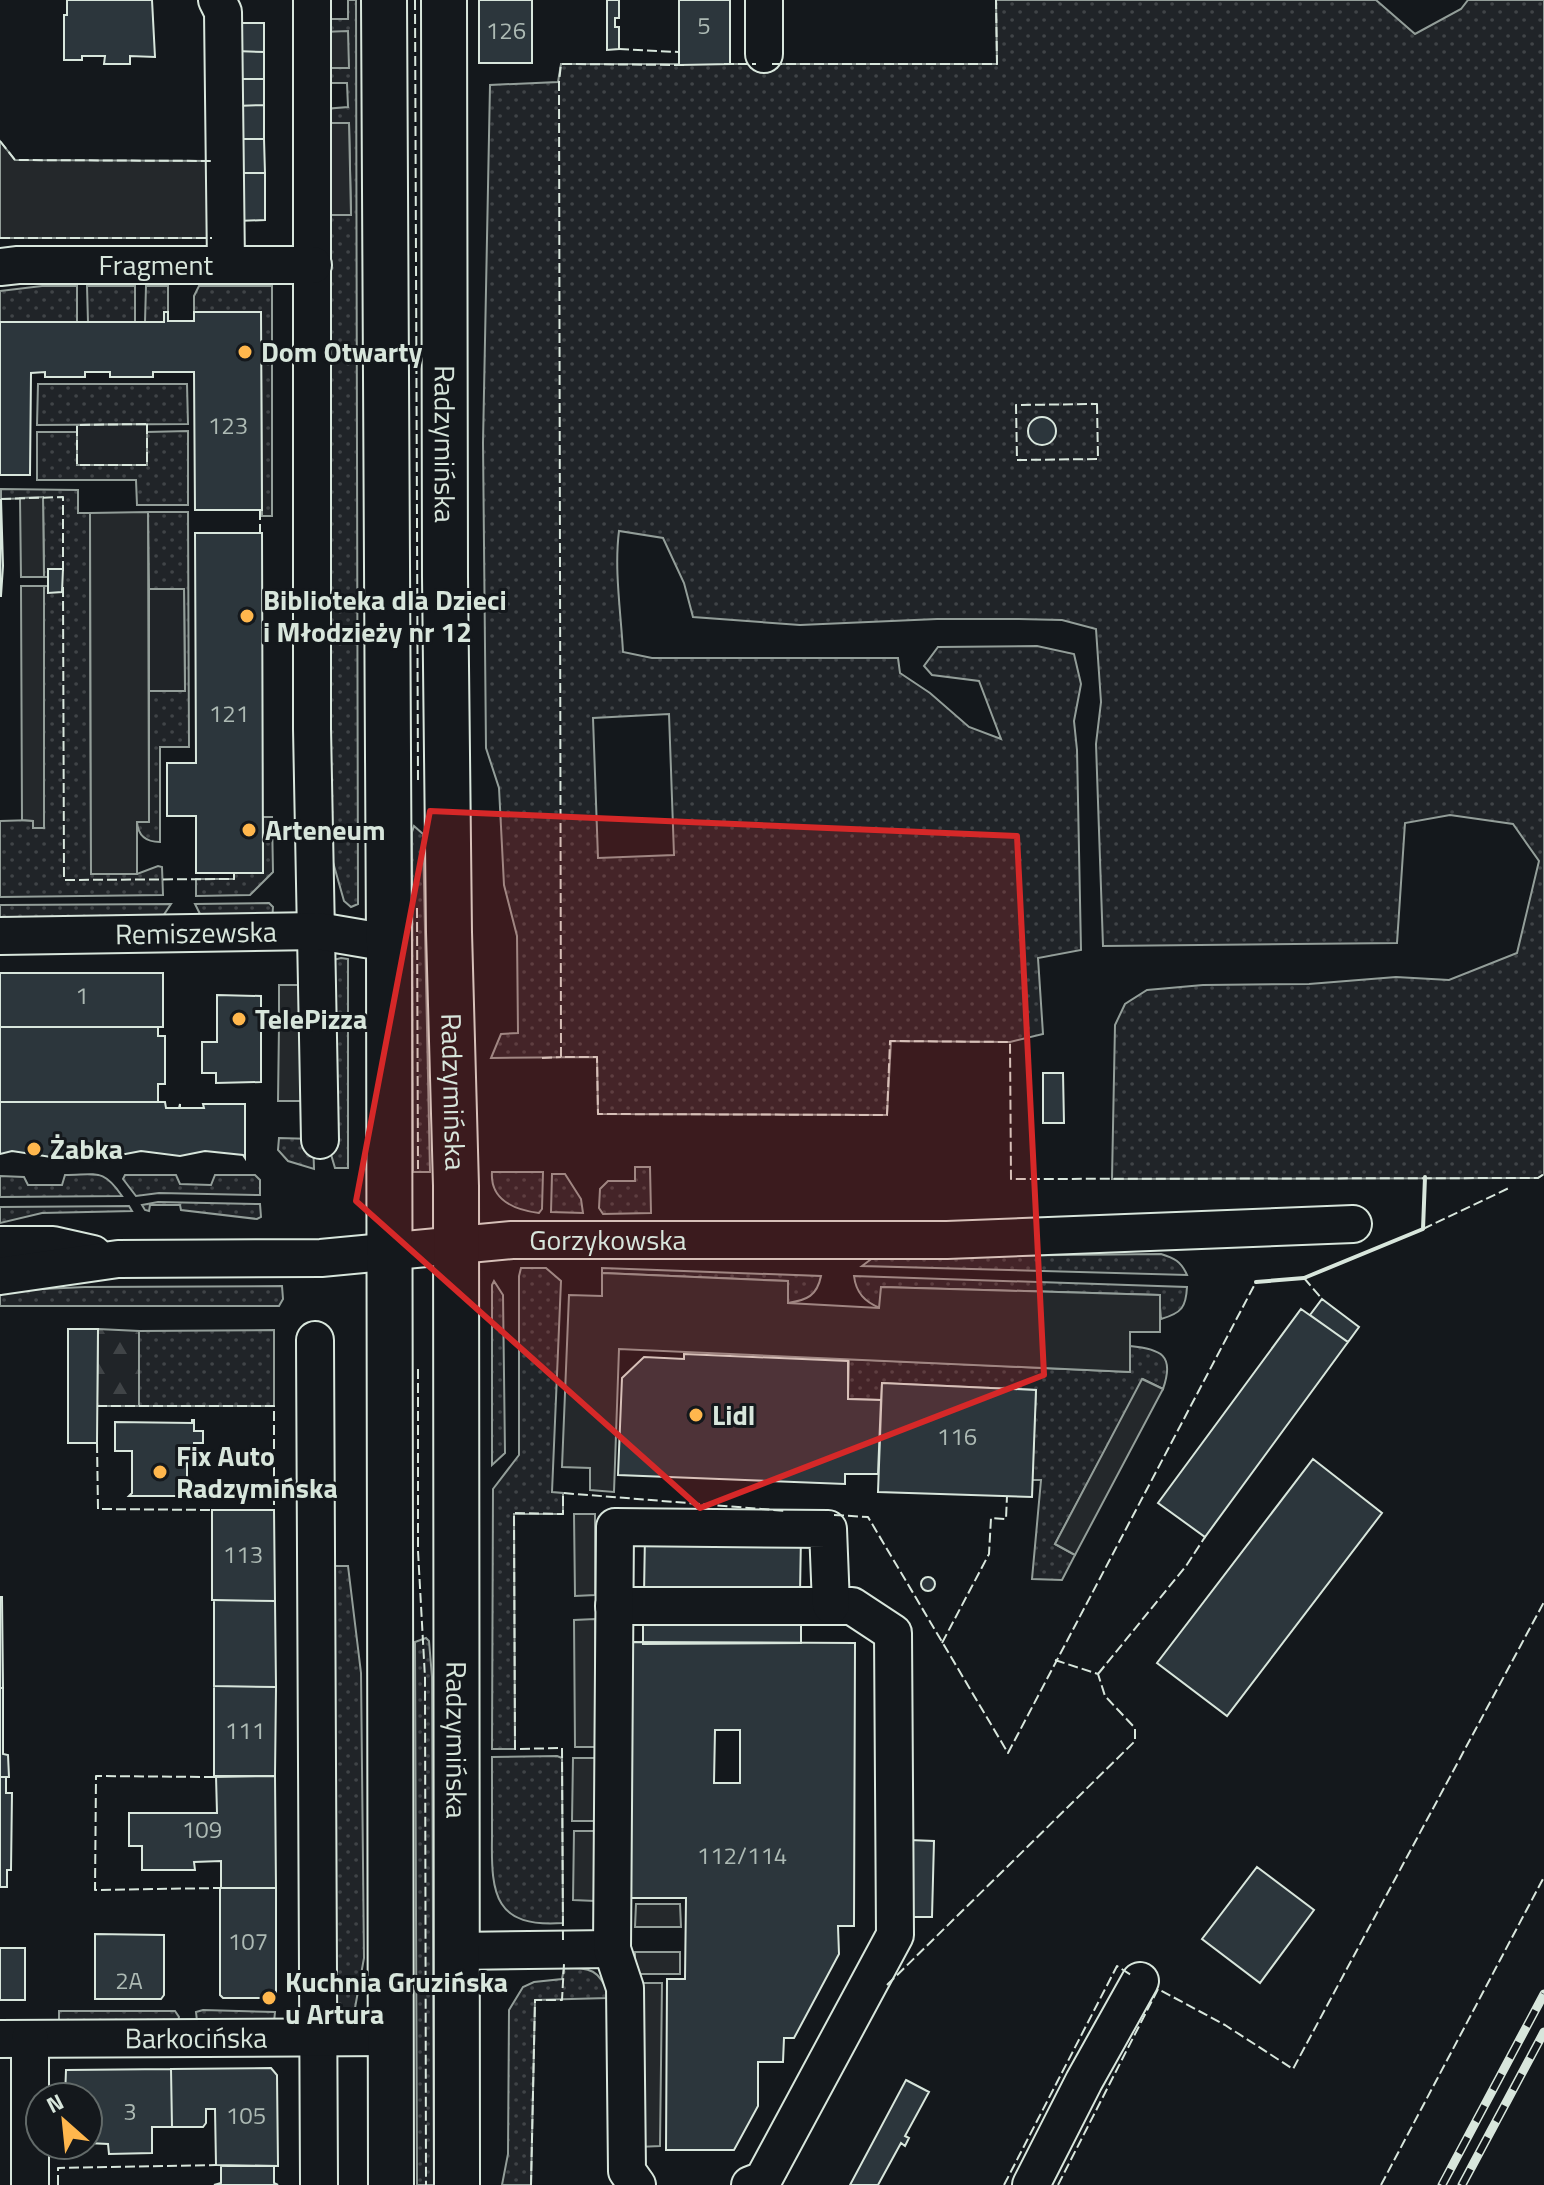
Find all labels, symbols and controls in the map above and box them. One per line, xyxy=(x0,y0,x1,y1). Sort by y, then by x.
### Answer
house number: 5 xyxy=(697,7,711,43)
house number: 126 xyxy=(486,12,526,48)
street label: Fragment xyxy=(99,243,213,286)
place label: Dom Otwarty xyxy=(261,330,422,373)
marker: Dom Otwarty xyxy=(236,343,254,361)
street label: Radzymińska xyxy=(424,365,467,523)
house number: 123 xyxy=(208,407,248,443)
place label: Biblioteka dla Dzieci i Młodzieży nr 12 xyxy=(263,578,507,653)
marker: Biblioteka dla Dzieci i Młodzieży nr 12 xyxy=(238,607,256,625)
house number: 121 xyxy=(209,695,249,731)
place label: Arteneum xyxy=(265,808,386,851)
marker: Arteneum xyxy=(240,821,258,839)
street label: Remiszewska xyxy=(115,910,277,955)
house number: 1 xyxy=(75,977,89,1013)
place label: TelePizza xyxy=(255,997,367,1040)
marker: TelePizza xyxy=(230,1010,248,1028)
street label: Radzymińska xyxy=(430,1013,478,1171)
place label: Żabka xyxy=(50,1127,123,1170)
marker: Żabka xyxy=(25,1140,43,1158)
street label: Gorzykowska xyxy=(529,1218,687,1261)
place label: Lidl xyxy=(712,1393,755,1436)
marker: Lidl xyxy=(687,1406,705,1424)
house number: 116 xyxy=(937,1418,977,1454)
place label: Fix Auto Radzymińska xyxy=(176,1434,338,1509)
marker: Fix Auto Radzymińska xyxy=(151,1463,169,1481)
house number: 113 xyxy=(223,1536,263,1572)
street label: Radzymińska xyxy=(435,1661,479,1819)
house number: 111 xyxy=(225,1712,265,1748)
house number: 109 xyxy=(182,1811,222,1847)
house number: 112/114 xyxy=(697,1837,787,1873)
house number: 107 xyxy=(228,1923,268,1959)
place label: Kuchnia Gruzińska u Artura xyxy=(285,1960,508,2035)
house number: 2A xyxy=(115,1962,143,1998)
marker: Kuchnia Gruzińska u Artura xyxy=(260,1989,278,2007)
street label: Barkocińska xyxy=(125,2016,267,2059)
north arrow xyxy=(24,2081,104,2161)
text: N xyxy=(40,2085,69,2122)
house number: 3 xyxy=(123,2093,137,2129)
house number: 105 xyxy=(226,2097,266,2133)

